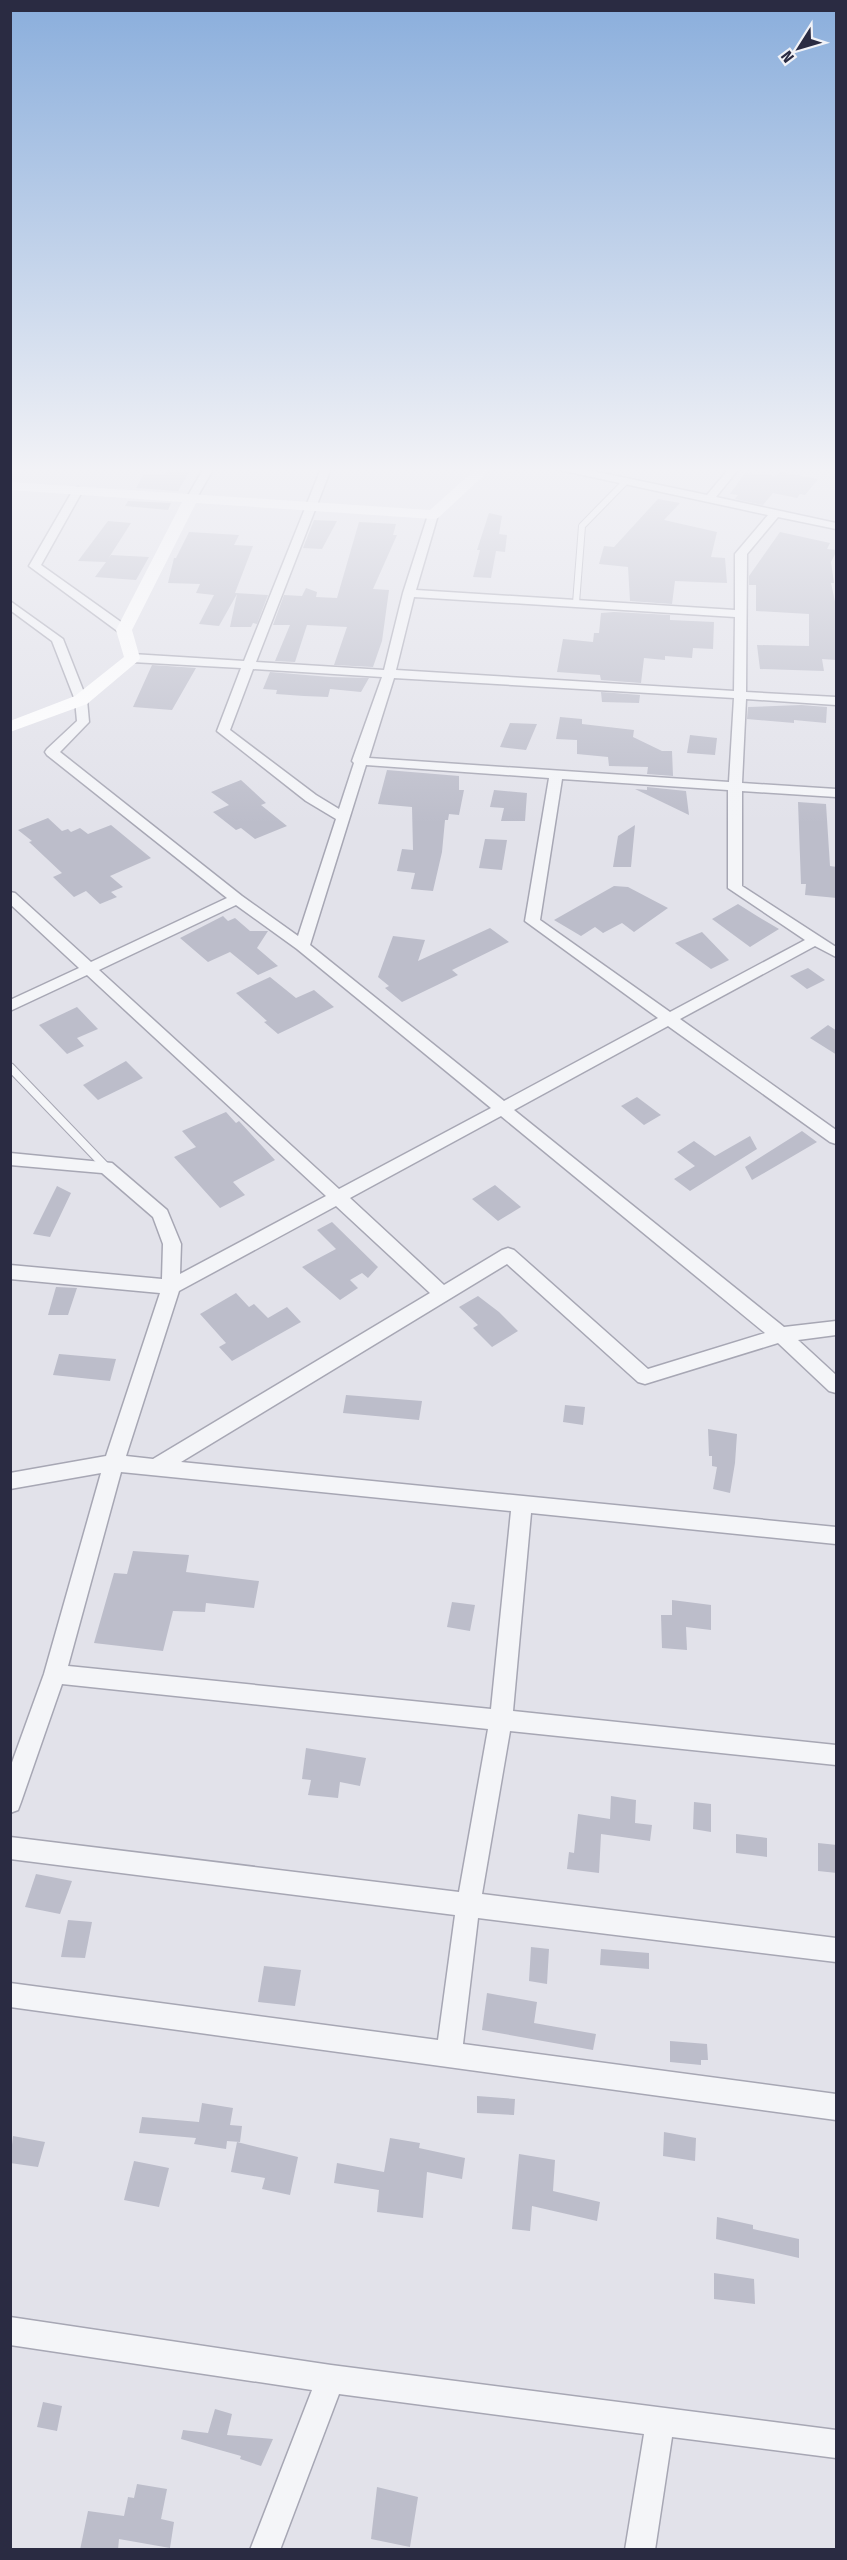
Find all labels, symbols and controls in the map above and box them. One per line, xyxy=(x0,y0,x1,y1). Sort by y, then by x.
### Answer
north arrow xyxy=(769,18,829,78)
text: N xyxy=(777,47,798,66)

